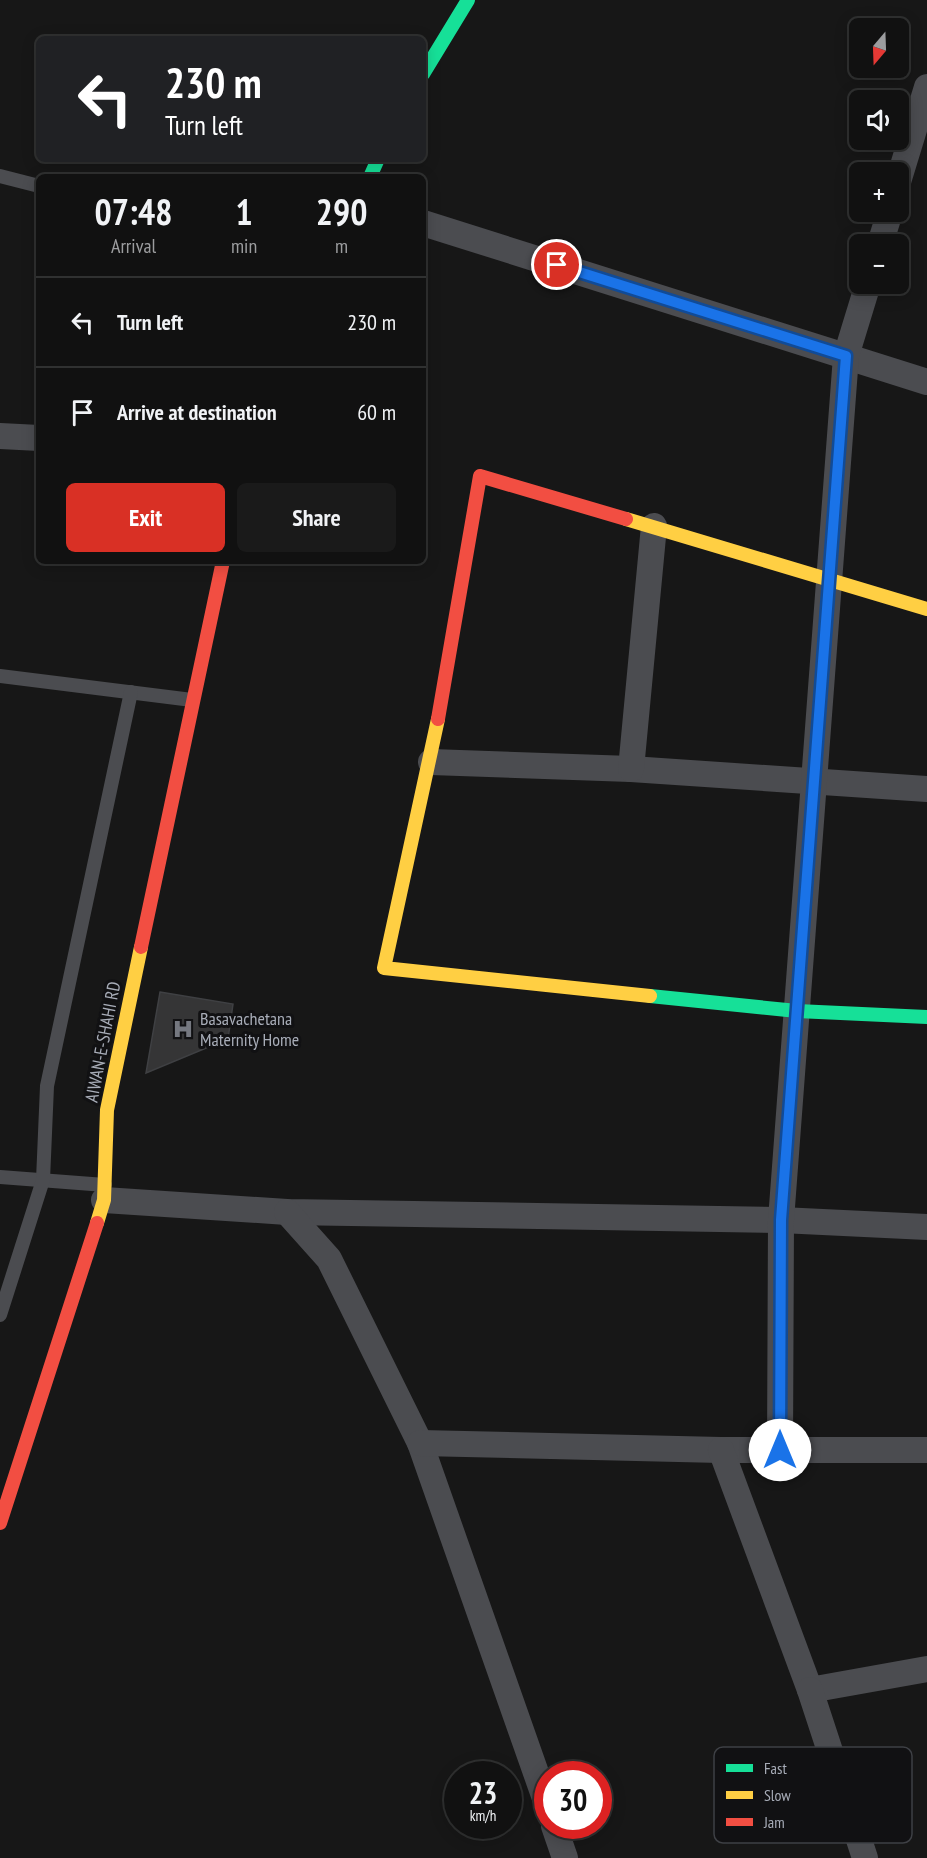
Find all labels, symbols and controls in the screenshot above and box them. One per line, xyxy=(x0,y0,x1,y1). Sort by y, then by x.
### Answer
north arrow xyxy=(849,18,909,78)
map controls xyxy=(849,18,909,294)
text: 230 m xyxy=(165,55,262,110)
icon: left xyxy=(66,60,144,138)
button: sound xyxy=(849,90,909,150)
text: Turn left xyxy=(165,108,243,142)
button: + xyxy=(849,162,909,222)
text: 07:48 xyxy=(95,188,172,235)
text: 1 xyxy=(235,188,253,235)
text: 290 xyxy=(316,188,367,235)
text: Arrival xyxy=(111,233,156,259)
text: min xyxy=(231,233,257,259)
text: m xyxy=(335,233,348,259)
button: − xyxy=(849,234,909,294)
pin xyxy=(531,239,582,290)
icon: arrive xyxy=(540,248,573,281)
icon: left xyxy=(66,306,99,339)
text: Turn left xyxy=(117,308,183,336)
text: 230 m xyxy=(347,308,396,336)
icon: arrive xyxy=(66,396,99,429)
text: Arrive at destination xyxy=(117,398,277,426)
text: 60 m xyxy=(357,398,396,426)
button: Exit xyxy=(66,483,225,552)
button: Share xyxy=(237,483,396,552)
street label: AIWAN-E-SHAHI RD xyxy=(80,980,125,1104)
place label: Basavachetana Maternity Home xyxy=(200,1007,299,1051)
hospital icon: Basavachetana Maternity Home xyxy=(171,1017,195,1041)
position arrow xyxy=(748,1418,812,1482)
legend xyxy=(714,1747,912,1843)
text: Fast xyxy=(764,1758,787,1778)
speed limit sign: 30 xyxy=(534,1761,612,1839)
text: 23 xyxy=(469,1773,497,1812)
text: Slow xyxy=(764,1785,791,1805)
text: km/h xyxy=(470,1806,496,1825)
text: Jam xyxy=(763,1812,785,1832)

